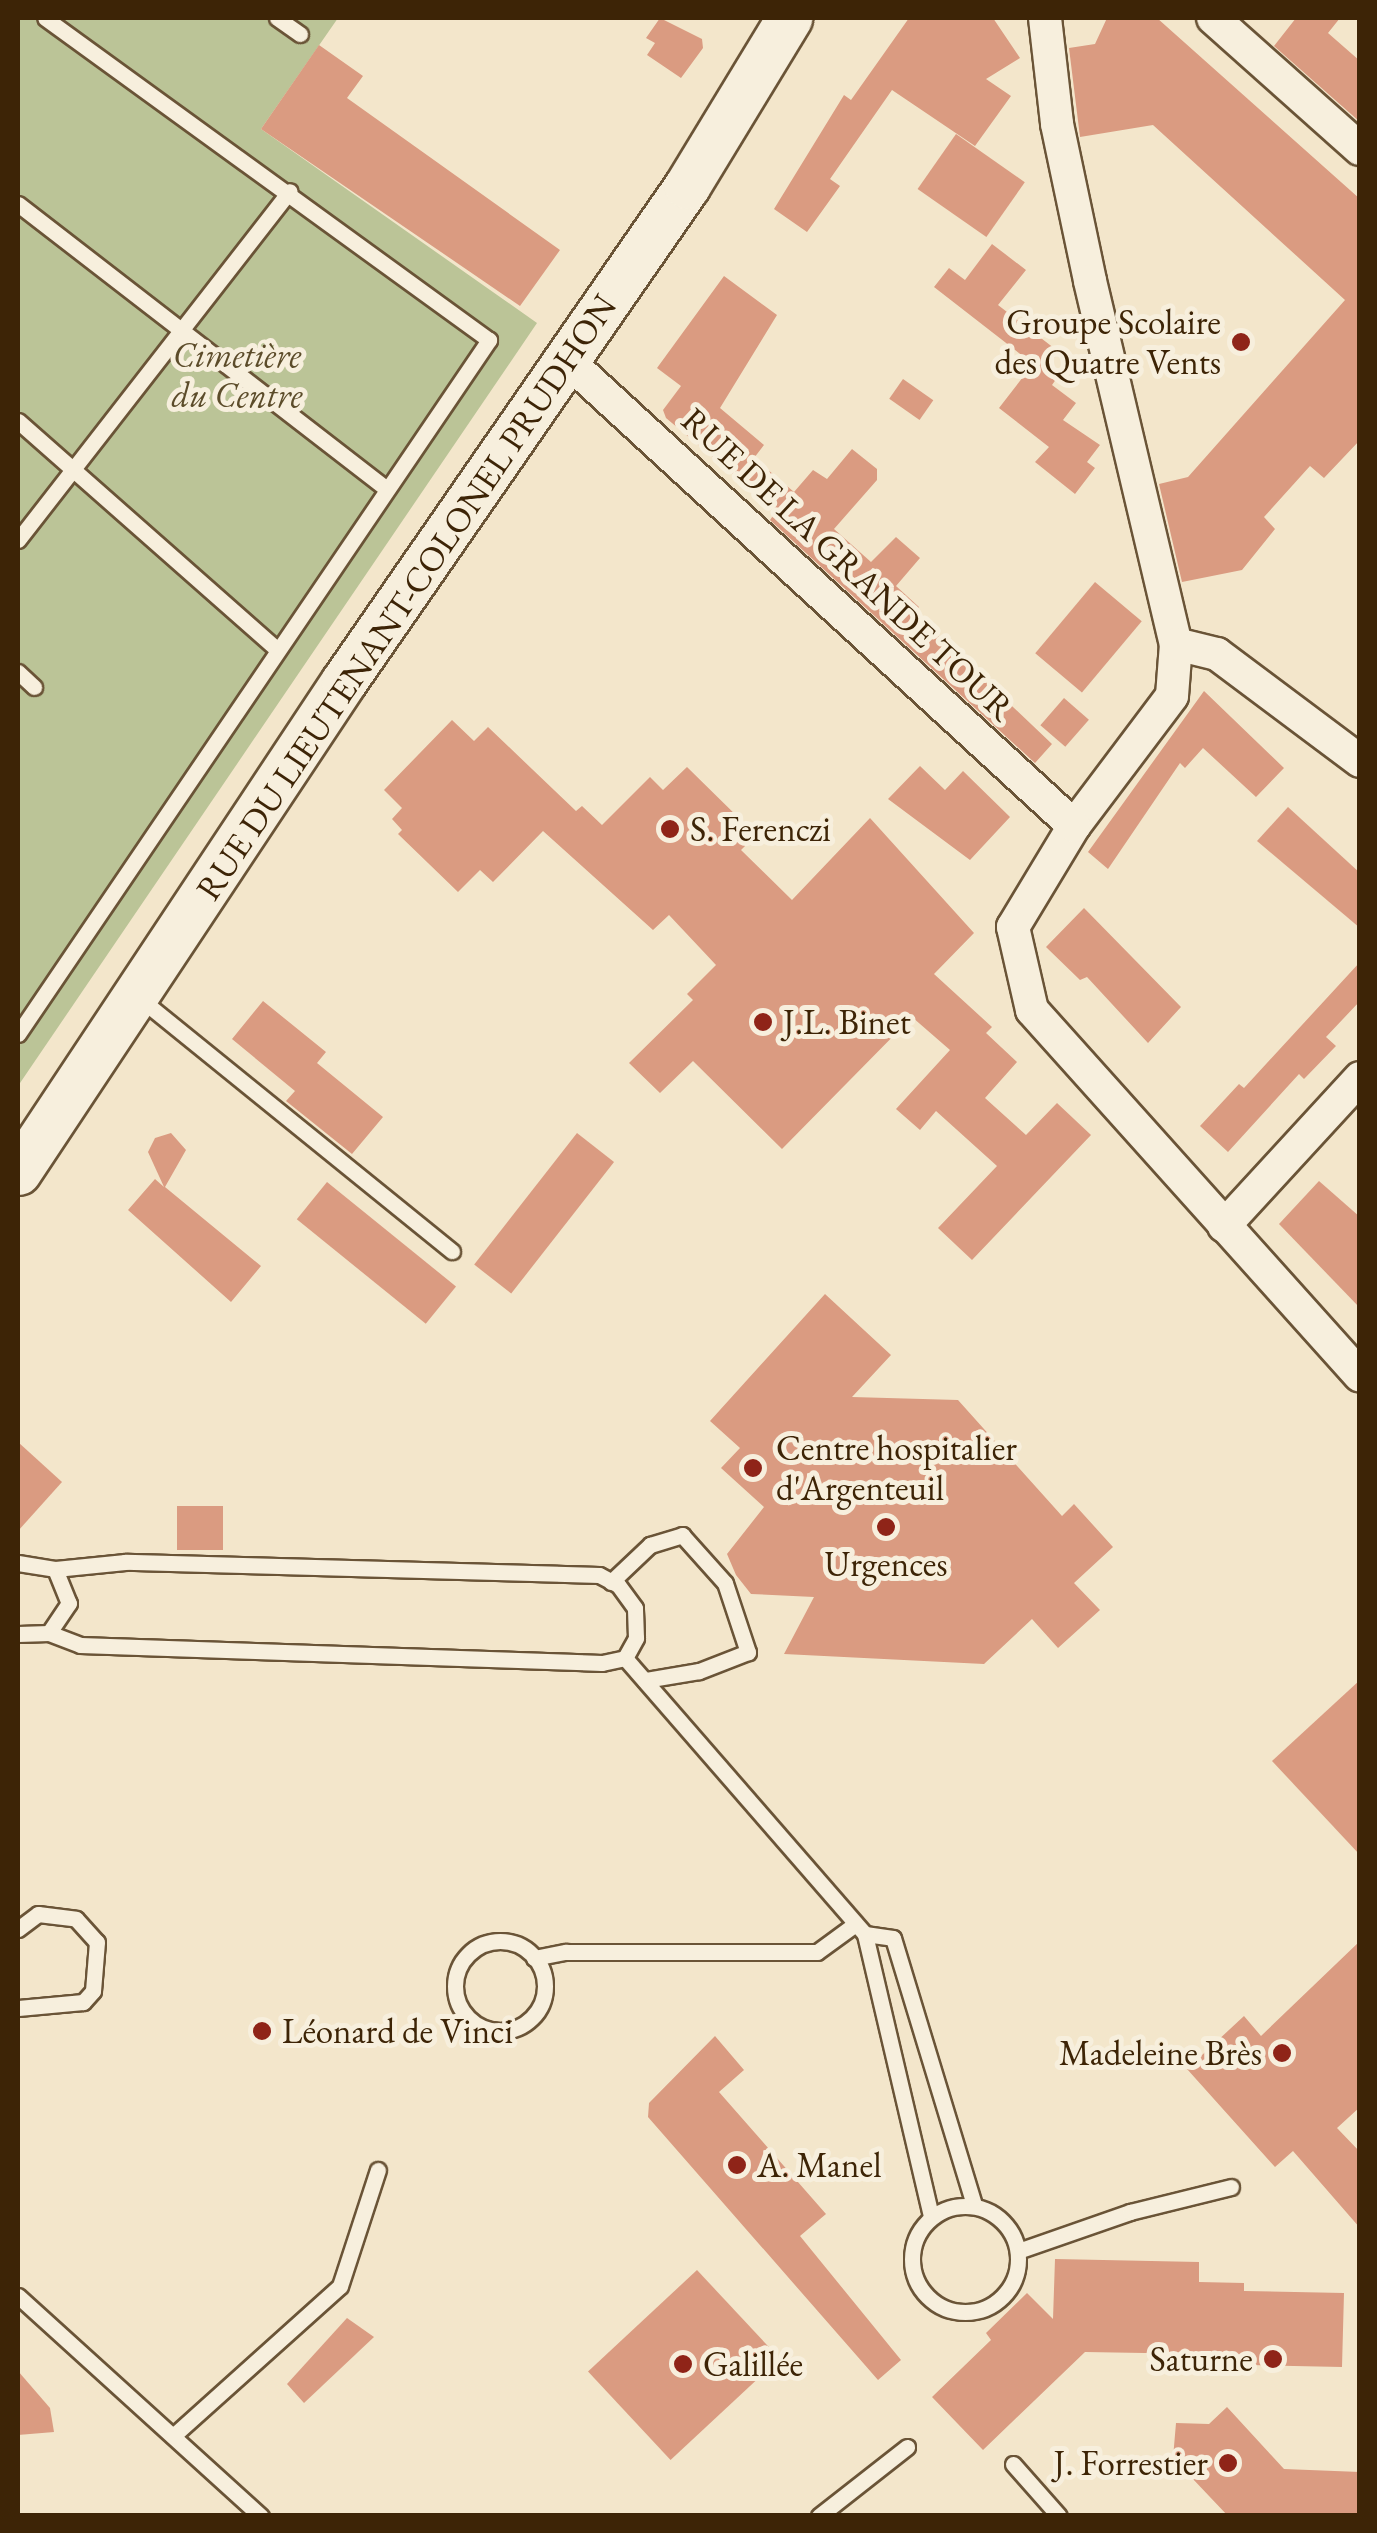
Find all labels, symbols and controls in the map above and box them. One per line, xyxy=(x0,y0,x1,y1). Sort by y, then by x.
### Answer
street label: RUE DU LIEUTENANT-COLONEL PRUDHON xyxy=(187,286,625,908)
place label: Groupe Scolaire des Quatre Vents xyxy=(994,301,1221,383)
marker: Groupe Scolaire des Quatre Vents xyxy=(1230,331,1252,353)
park label: Cimetière du Centre xyxy=(172,334,302,416)
street label: RUE DE LA GRANDE TOUR xyxy=(673,399,1023,729)
place label: S. Ferenczi xyxy=(690,808,831,850)
marker: S. Ferenczi xyxy=(659,818,681,840)
place label: J.L. Binet xyxy=(783,1001,911,1043)
marker: J.L. Binet xyxy=(752,1011,774,1033)
place label: Centre hospitalier d'Argenteuil xyxy=(776,1427,1017,1509)
marker: Centre hospitalier d'Argenteuil xyxy=(740,1455,766,1481)
marker: Urgences xyxy=(875,1516,897,1538)
place label: Urgences xyxy=(824,1543,948,1585)
place label: Léonard de Vinci xyxy=(282,2010,513,2052)
marker: Léonard de Vinci xyxy=(251,2020,273,2042)
place label: Madeleine Brès xyxy=(1059,2032,1262,2074)
marker: Madeleine Brès xyxy=(1271,2042,1293,2064)
place label: A. Manel xyxy=(757,2144,882,2186)
marker: A. Manel xyxy=(726,2154,748,2176)
place label: Saturne xyxy=(1150,2338,1253,2380)
place label: Galillée xyxy=(703,2343,803,2385)
marker: Saturne xyxy=(1262,2348,1284,2370)
marker: Galillée xyxy=(672,2353,694,2375)
place label: J. Forrestier xyxy=(1054,2442,1208,2484)
marker: J. Forrestier xyxy=(1217,2452,1239,2474)

